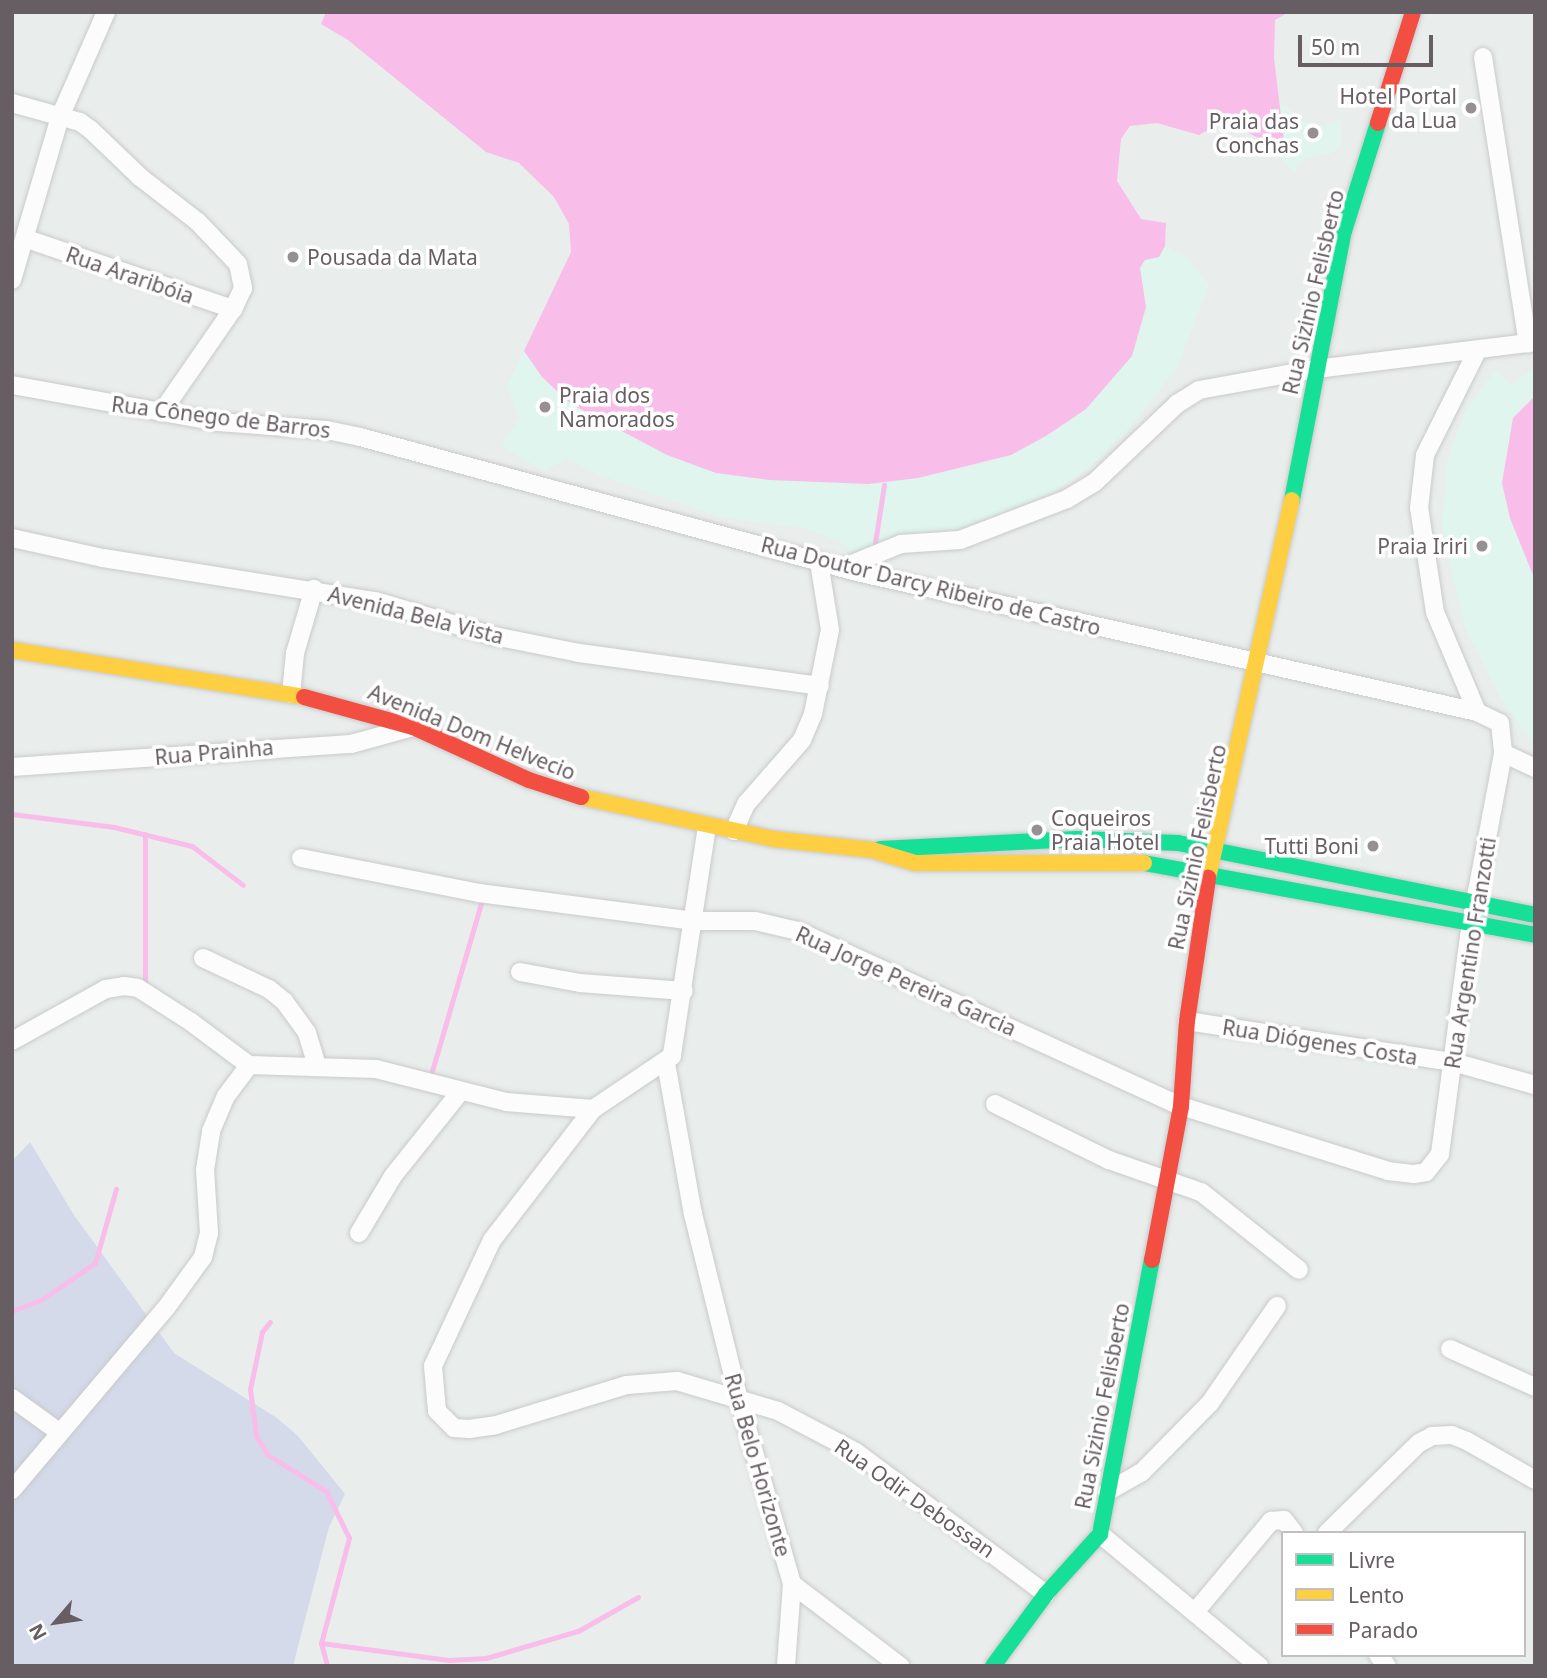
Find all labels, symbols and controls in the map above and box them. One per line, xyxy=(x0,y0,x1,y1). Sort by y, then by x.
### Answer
scale bar xyxy=(1302,21,1437,65)
text: 50 m xyxy=(1311,33,1360,61)
place label: Hotel Portal da Lua xyxy=(1340,83,1457,133)
marker: Hotel Portal da Lua xyxy=(1463,100,1479,116)
place label: Praia das Conchas xyxy=(1209,108,1299,158)
marker: Praia das Conchas xyxy=(1305,125,1321,141)
street label: Rua Sizinio Felisberto xyxy=(1277,187,1349,397)
street label: Rua Araribóia xyxy=(63,241,197,309)
place label: Pousada da Mata xyxy=(307,244,478,270)
marker: Pousada da Mata xyxy=(285,249,301,265)
place label: Praia dos Namorados xyxy=(559,382,675,432)
street label: Rua Cônego de Barros xyxy=(110,391,332,443)
marker: Praia dos Namorados xyxy=(537,399,553,415)
street label: Rua Doutor Darcy Ribeiro de Castro xyxy=(759,532,1103,640)
place label: Praia Iriri xyxy=(1377,533,1468,559)
marker: Praia Iriri xyxy=(1474,538,1490,554)
street label: Avenida Bela Vista xyxy=(326,581,506,649)
street label: Avenida Dom Helvecio xyxy=(365,679,579,785)
street label: Rua Prainha xyxy=(154,734,274,770)
street label: Rua Sizinio Felisberto xyxy=(1163,742,1231,952)
place label: Coqueiros Praia Hotel xyxy=(1051,805,1160,855)
marker: Coqueiros Praia Hotel xyxy=(1029,822,1045,838)
place label: Tutti Boni xyxy=(1265,833,1359,859)
street label: Rua Argentino Franzotti xyxy=(1439,835,1501,1071)
marker: Tutti Boni xyxy=(1365,838,1381,854)
street label: Rua Jorge Pereira Garcia xyxy=(792,921,1020,1041)
street label: Rua Diógenes Costa xyxy=(1221,1014,1419,1070)
street label: Rua Sizinio Felisberto xyxy=(1070,1301,1134,1511)
street label: Rua Belo Horizonte xyxy=(720,1370,796,1560)
street label: Rua Odir Debossan xyxy=(830,1433,1000,1563)
legend xyxy=(1281,1531,1526,1657)
text: Livre xyxy=(1348,1546,1395,1574)
text: Lento xyxy=(1348,1581,1404,1609)
north arrow xyxy=(21,1587,91,1657)
text: Parado xyxy=(1348,1616,1418,1644)
text: N xyxy=(23,1619,53,1645)

